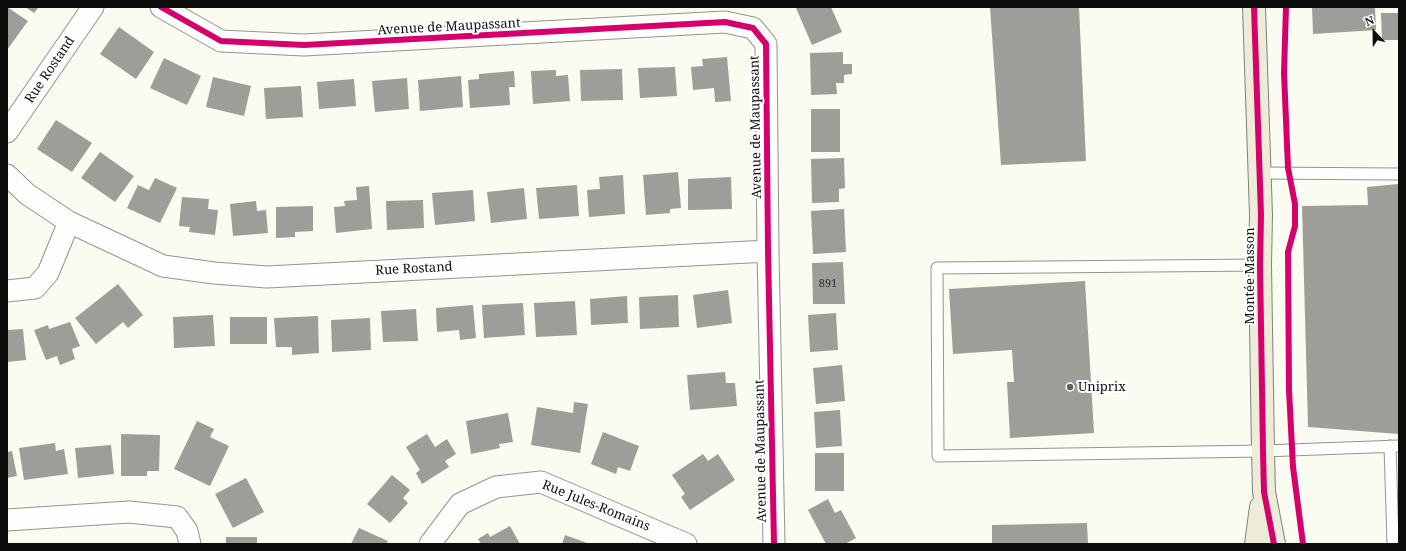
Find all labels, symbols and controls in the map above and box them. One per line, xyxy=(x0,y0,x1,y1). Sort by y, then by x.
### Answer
north arrow xyxy=(1354,12,1394,52)
text: N xyxy=(1362,12,1376,29)
street label: Avenue de Maupassant xyxy=(377,15,521,39)
street label: Rue Rostand xyxy=(22,34,78,106)
street label: Avenue de Maupassant xyxy=(747,55,765,199)
street label: Montée Masson xyxy=(1242,227,1258,325)
street label: Rue Rostand xyxy=(375,259,453,279)
house number: 891 xyxy=(819,277,837,291)
street label: Avenue de Maupassant xyxy=(752,379,770,523)
place label: Uniprix xyxy=(1078,379,1126,395)
marker: Uniprix xyxy=(1065,382,1075,392)
street label: Rue Jules-Romains xyxy=(540,477,652,535)

